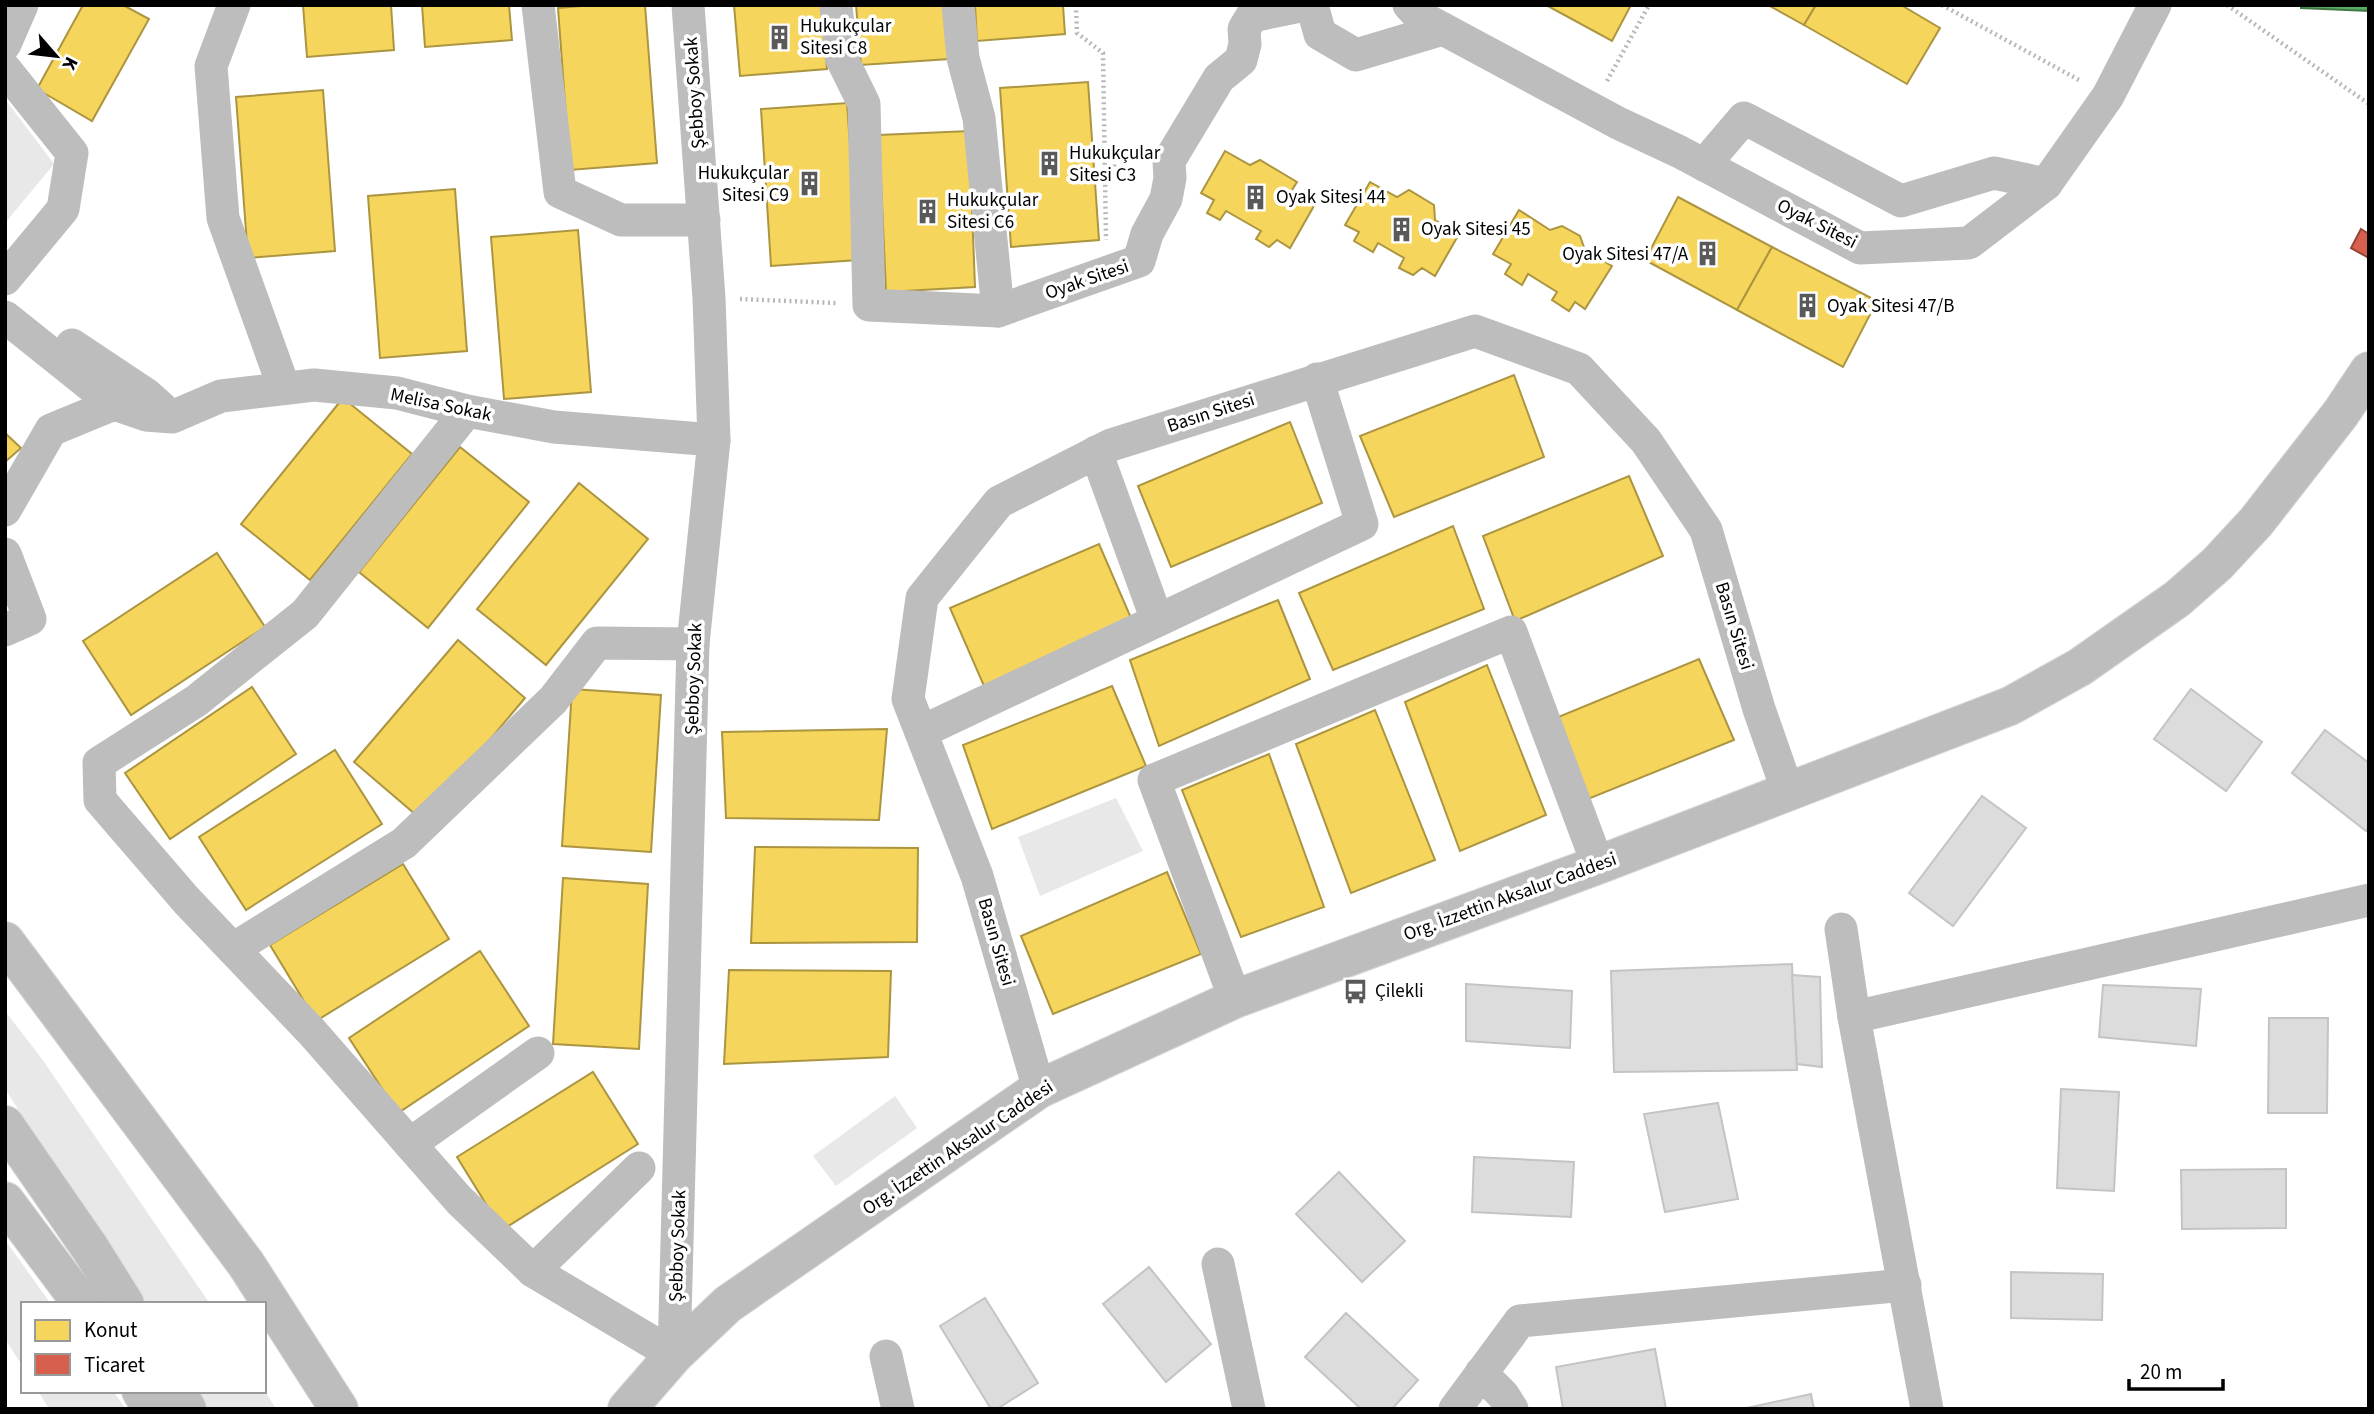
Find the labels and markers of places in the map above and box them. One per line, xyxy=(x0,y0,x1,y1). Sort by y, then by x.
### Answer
place label: Hukukçular Sitesi C8 xyxy=(800,13,892,62)
building icon: Hukukçular Sitesi C8 xyxy=(766,23,794,51)
place label: Hukukçular Sitesi C3 xyxy=(1069,140,1161,189)
building icon: Hukukçular Sitesi C3 xyxy=(1035,150,1063,178)
place label: Hukukçular Sitesi C9 xyxy=(698,160,789,209)
building icon: Hukukçular Sitesi C9 xyxy=(795,170,823,198)
building icon: Oyak Sitesi 44 xyxy=(1242,183,1270,211)
place label: Oyak Sitesi 44 xyxy=(1276,184,1386,211)
place label: Hukukçular Sitesi C6 xyxy=(947,187,1039,236)
building icon: Hukukçular Sitesi C6 xyxy=(913,197,941,225)
building icon: Oyak Sitesi 45 xyxy=(1387,215,1415,243)
place label: Oyak Sitesi 45 xyxy=(1421,216,1531,243)
building icon: Oyak Sitesi 47/A xyxy=(1694,240,1722,268)
place label: Oyak Sitesi 47/A xyxy=(1562,241,1689,268)
building icon: Oyak Sitesi 47/B xyxy=(1793,292,1821,320)
place label: Oyak Sitesi 47/B xyxy=(1827,293,1954,320)
bus stop icon: Çilekli xyxy=(1341,977,1369,1005)
place label: Çilekli xyxy=(1375,978,1424,1005)

